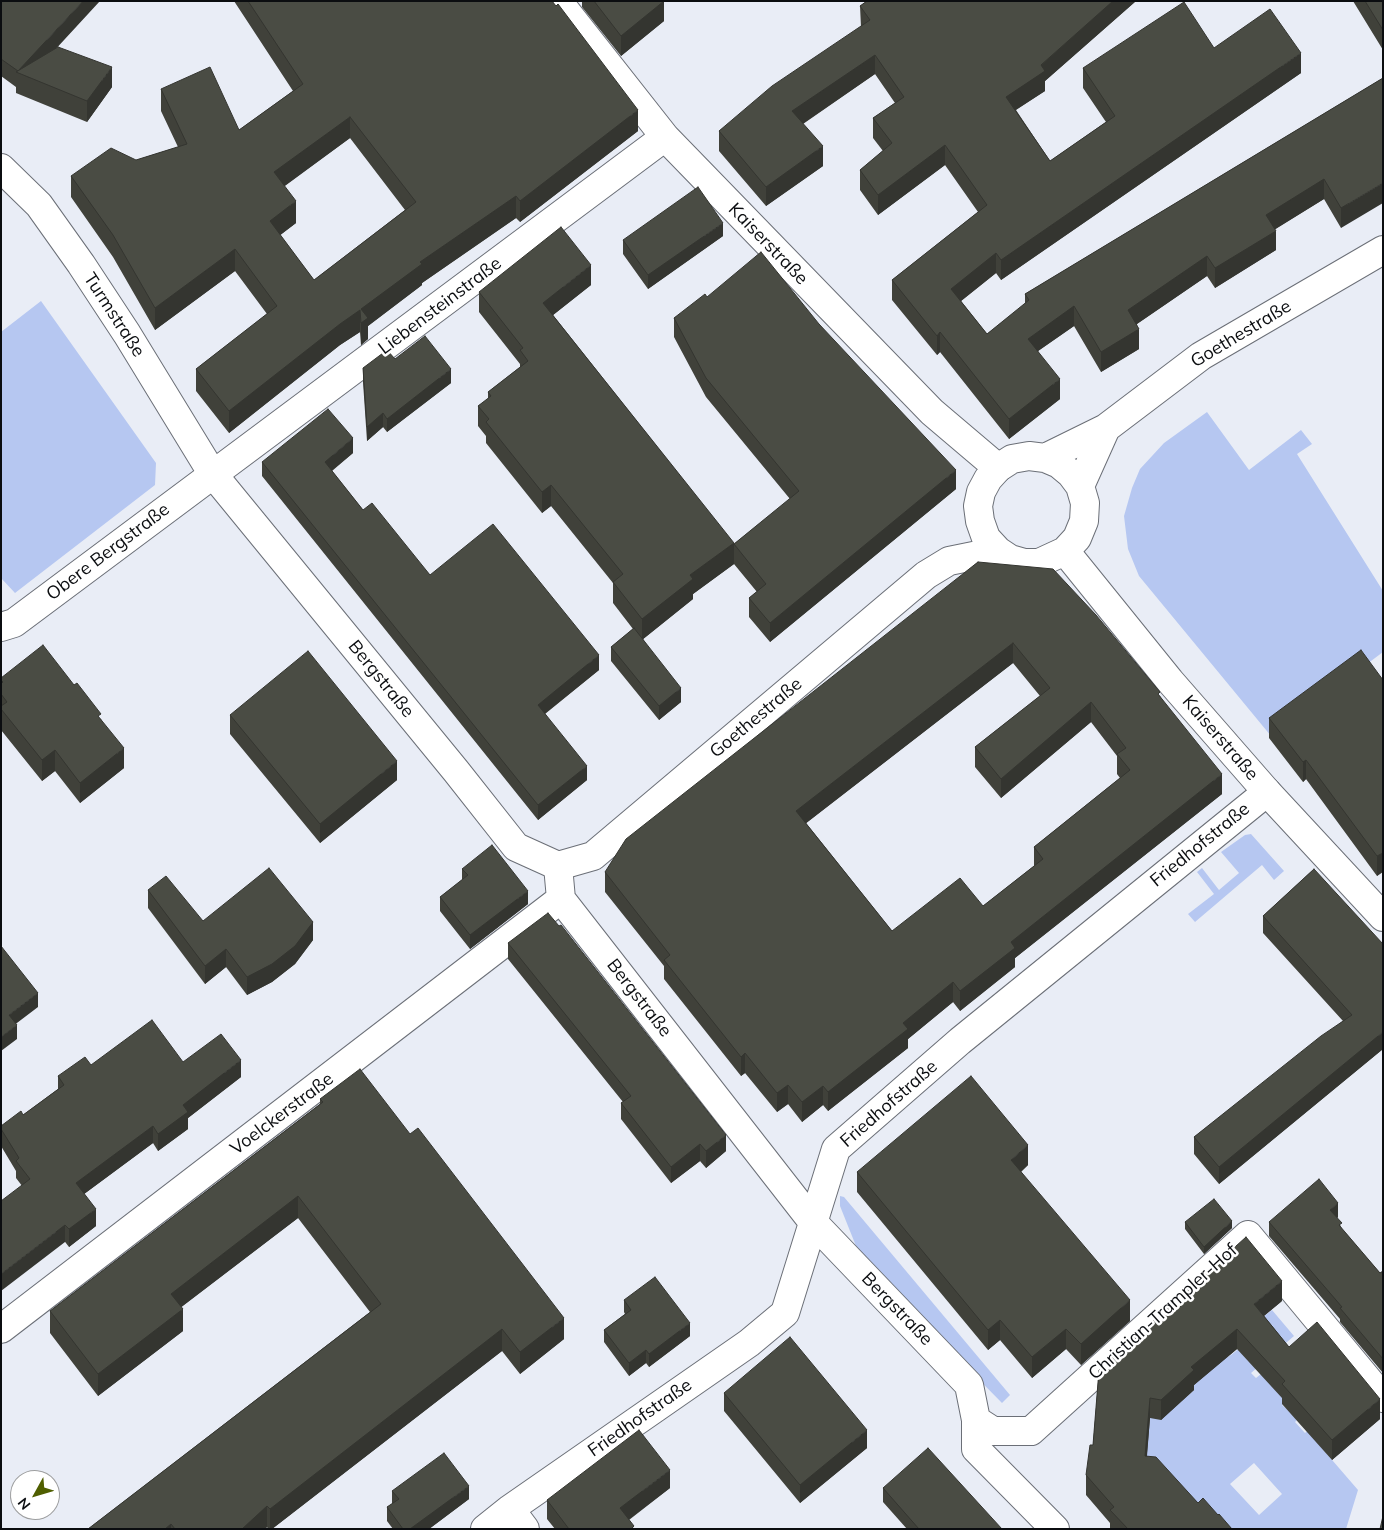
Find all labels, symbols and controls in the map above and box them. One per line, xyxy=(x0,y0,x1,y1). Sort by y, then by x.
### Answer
street label: Kaiserstraße xyxy=(724,199,812,289)
street label: Liebensteinstraße xyxy=(374,253,506,359)
street label: Turmstraße xyxy=(79,269,149,361)
street label: Goethestraße xyxy=(1187,296,1295,372)
street label: Obere Bergstraße xyxy=(42,499,174,605)
street label: Bergstraße xyxy=(343,636,419,722)
street label: Goethestraße xyxy=(706,673,806,763)
street label: Kaiserstraße xyxy=(1177,691,1263,785)
street label: Friedhofstraße xyxy=(1146,798,1254,892)
street label: Bergstraße xyxy=(602,955,676,1041)
street label: Friedhofstraße xyxy=(836,1056,942,1152)
street label: Voelckerstraße xyxy=(226,1068,338,1160)
street label: Christian-Trampler-Hof xyxy=(1084,1240,1242,1384)
street label: Bergstraße xyxy=(857,1268,937,1350)
street label: Friedhofstraße xyxy=(584,1374,696,1462)
north arrow xyxy=(10,1470,60,1520)
text: N xyxy=(14,1494,34,1514)

